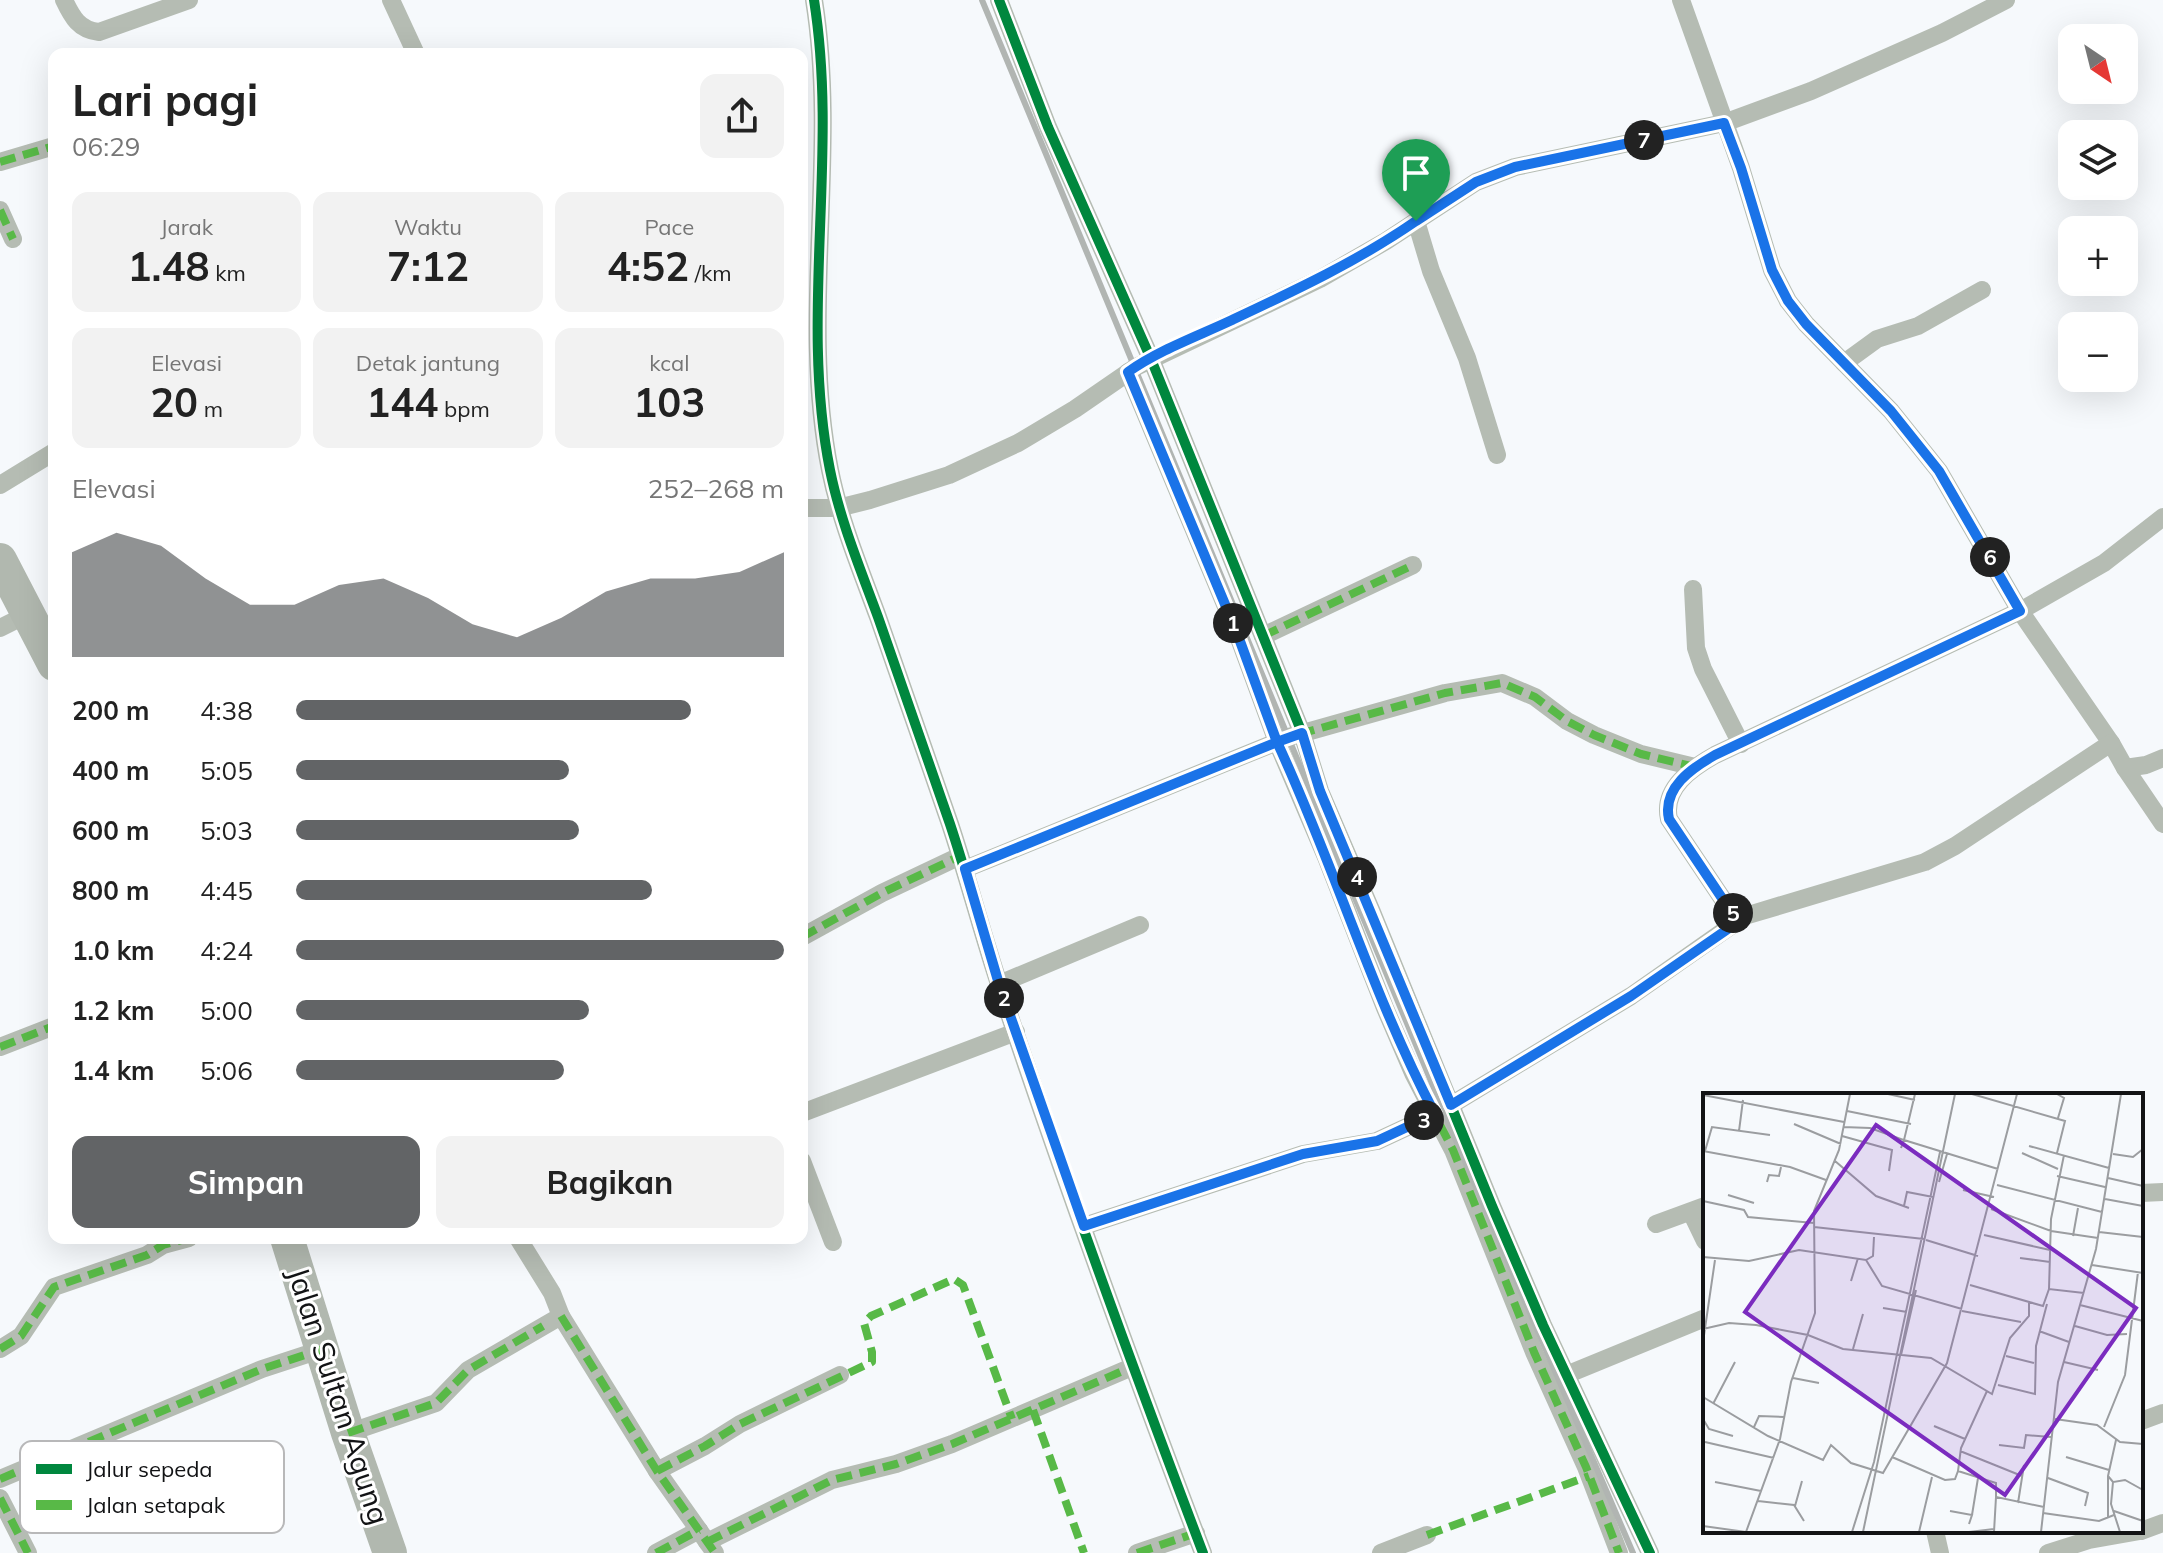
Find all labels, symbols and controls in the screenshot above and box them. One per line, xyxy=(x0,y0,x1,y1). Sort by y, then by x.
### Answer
north arrow xyxy=(2058,24,2138,104)
map controls xyxy=(2058,24,2138,392)
text: Lari pagi xyxy=(72,72,258,127)
button: share xyxy=(700,74,784,158)
pin: 7 xyxy=(1624,120,1664,160)
button: layers xyxy=(2058,120,2138,200)
text: 7 xyxy=(1637,126,1651,154)
text: 06:29 xyxy=(72,130,140,163)
pin xyxy=(1382,139,1450,221)
icon: arrive xyxy=(1394,151,1438,195)
text: Jarak xyxy=(160,213,213,241)
text: Waktu xyxy=(394,213,462,241)
text: Pace xyxy=(645,213,694,241)
button: + xyxy=(2058,216,2138,296)
text: 1.48 xyxy=(128,241,209,291)
text: 7:12 xyxy=(387,241,469,291)
text: 4:52 xyxy=(607,241,689,291)
text: km xyxy=(209,259,246,287)
text: /km xyxy=(689,259,732,287)
button: − xyxy=(2058,312,2138,392)
text: Elevasi xyxy=(151,349,222,377)
text: Detak jantung xyxy=(356,349,500,377)
text: kcal xyxy=(649,349,689,377)
text: 20 xyxy=(150,377,198,427)
text: 144 xyxy=(366,377,438,427)
text: 103 xyxy=(633,377,705,427)
text: m xyxy=(198,395,223,423)
text: bpm xyxy=(438,395,490,423)
text: Elevasi xyxy=(72,472,156,505)
text: 252–268 m xyxy=(648,472,784,505)
pin: 6 xyxy=(1970,537,2010,577)
text: 6 xyxy=(1983,543,1997,571)
pin: 1 xyxy=(1213,603,1253,643)
text: 1 xyxy=(1226,609,1240,637)
text: 200 m xyxy=(72,694,149,727)
text: 4:38 xyxy=(200,694,253,727)
text: 400 m xyxy=(72,754,149,787)
text: 5:05 xyxy=(200,754,253,787)
text: 600 m xyxy=(72,814,149,847)
text: 5:03 xyxy=(200,814,253,847)
pin: 4 xyxy=(1337,857,1377,897)
text: 4 xyxy=(1350,863,1364,891)
text: 800 m xyxy=(72,874,149,907)
text: 4:45 xyxy=(200,874,253,907)
pin: 5 xyxy=(1713,893,1753,933)
text: 5 xyxy=(1726,899,1740,927)
text: 1.0 km xyxy=(72,934,155,967)
text: 4:24 xyxy=(200,934,253,967)
pin: 2 xyxy=(984,978,1024,1018)
text: 2 xyxy=(997,984,1011,1012)
text: 1.2 km xyxy=(72,994,155,1027)
text: 5:00 xyxy=(200,994,253,1027)
text: 1.4 km xyxy=(72,1054,155,1087)
text: 5:06 xyxy=(200,1054,253,1087)
inset map xyxy=(1703,1093,2143,1533)
pin: 3 xyxy=(1404,1100,1444,1140)
text: 3 xyxy=(1417,1106,1431,1134)
button: Simpan xyxy=(72,1136,420,1228)
button: Bagikan xyxy=(436,1136,784,1228)
street label: Jalan Sultan Agung xyxy=(279,1262,398,1529)
legend xyxy=(20,1441,284,1533)
text: Jalur sepeda xyxy=(86,1455,213,1483)
text: Jalan setapak xyxy=(86,1491,226,1519)

